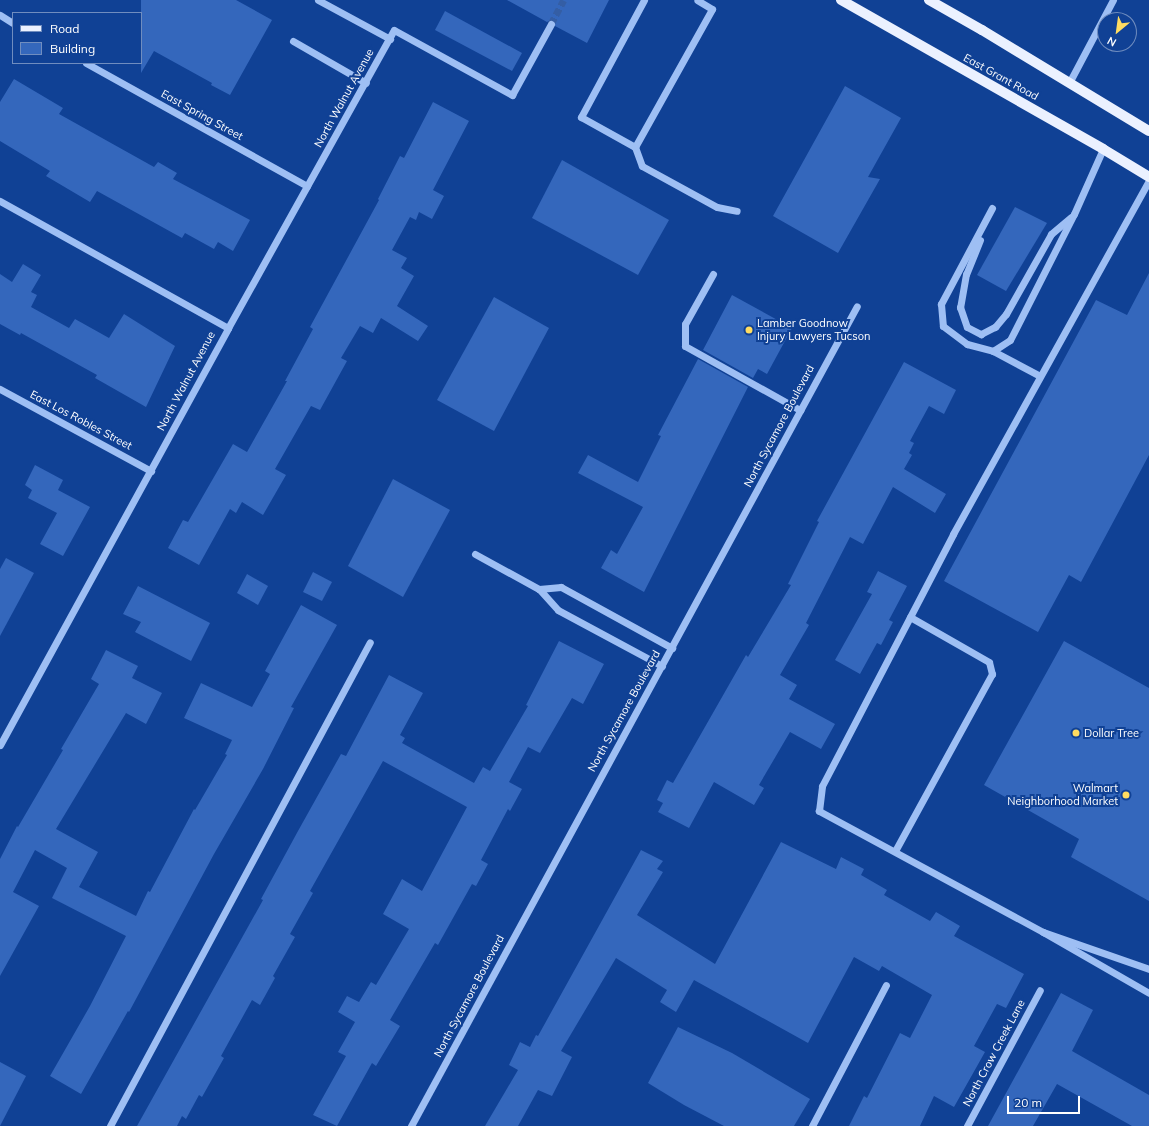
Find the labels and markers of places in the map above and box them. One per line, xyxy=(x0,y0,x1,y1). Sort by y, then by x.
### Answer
place label: Lamber Goodnow Injury Lawyers Tucson xyxy=(757,317,870,343)
marker: Lamber Goodnow Injury Lawyers Tucson xyxy=(744,325,754,335)
place label: Dollar Tree xyxy=(1084,726,1139,740)
marker: Dollar Tree xyxy=(1071,728,1081,738)
place label: Walmart Neighborhood Market xyxy=(1007,782,1118,808)
marker: Walmart Neighborhood Market xyxy=(1121,790,1131,800)

